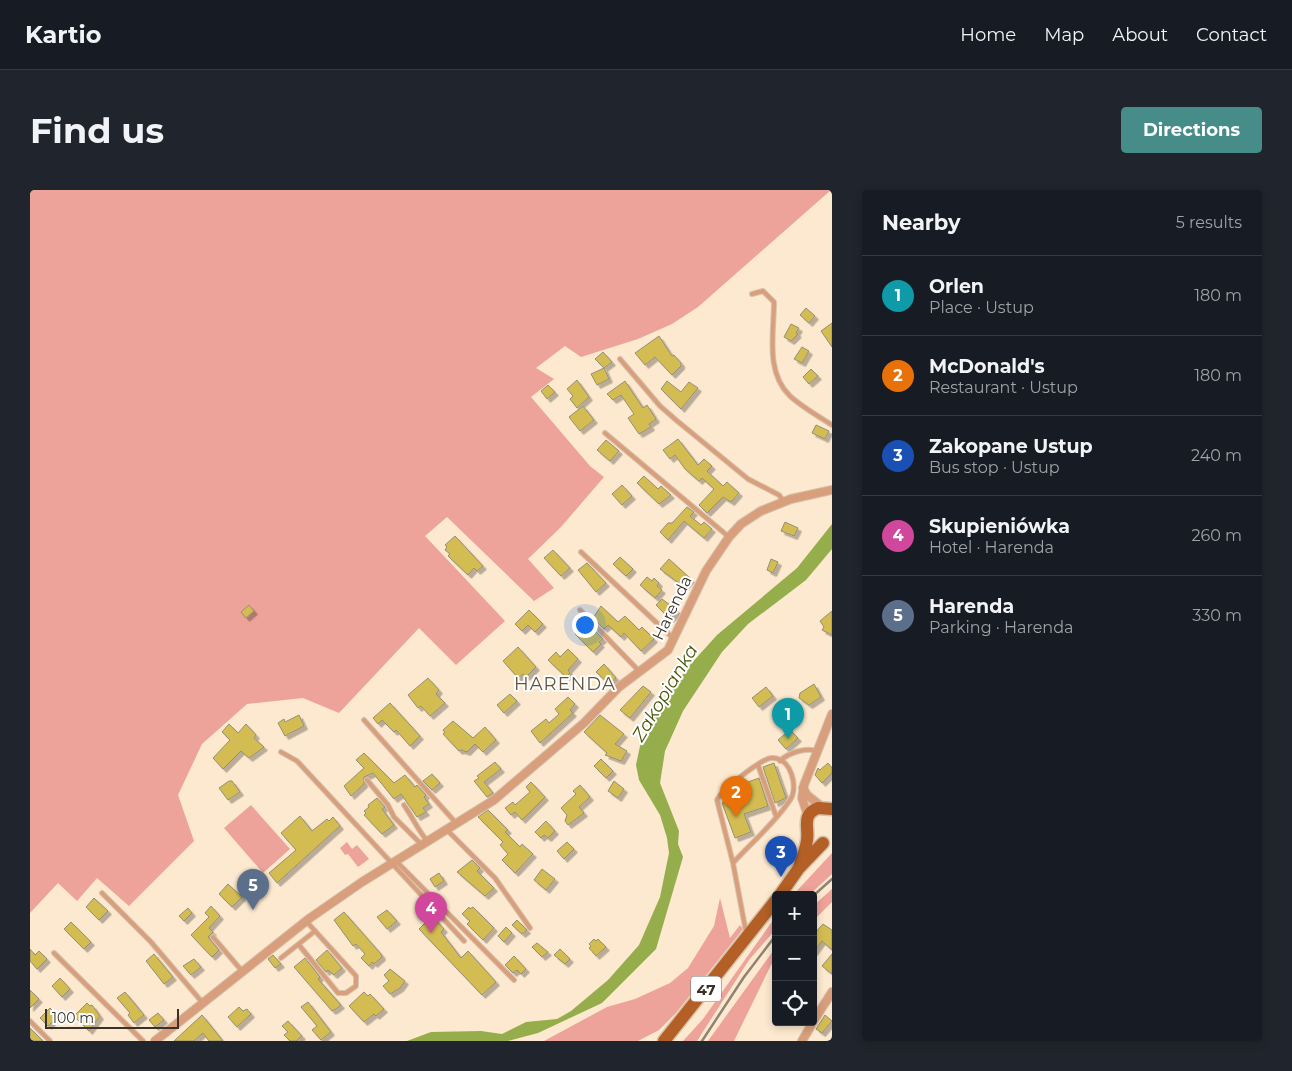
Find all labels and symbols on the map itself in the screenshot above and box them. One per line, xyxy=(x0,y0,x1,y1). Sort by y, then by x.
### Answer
street label: Harenda xyxy=(648,573,696,643)
your location xyxy=(572,612,598,638)
water label: Zakopianka xyxy=(627,641,703,746)
district label: HARENDA xyxy=(514,673,616,695)
pin: 1 xyxy=(772,698,804,739)
pin: 2 xyxy=(720,776,752,817)
pin: 3 xyxy=(765,836,797,877)
pin: 5 xyxy=(237,869,269,910)
pin: 4 xyxy=(415,892,447,933)
road number: 47 xyxy=(691,976,721,1002)
scale bar xyxy=(45,1006,179,1029)

